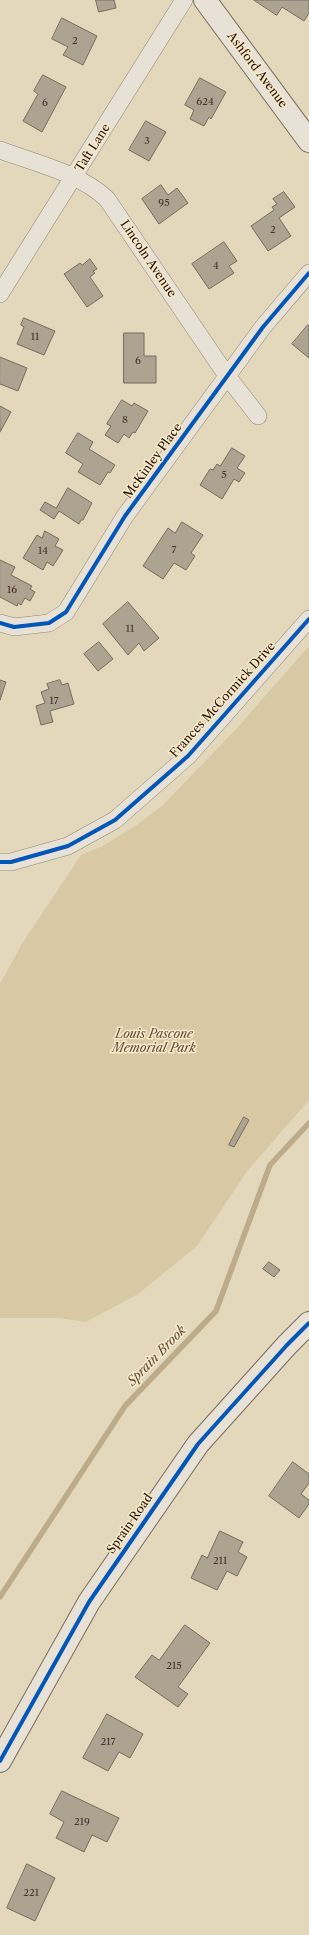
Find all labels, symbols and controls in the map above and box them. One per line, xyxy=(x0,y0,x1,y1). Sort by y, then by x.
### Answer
street label: Ashford Avenue xyxy=(224,29,290,111)
house number: 2 xyxy=(72,35,78,47)
house number: 624 xyxy=(196,96,214,108)
house number: 6 xyxy=(42,97,48,109)
street label: Taft Lane xyxy=(73,121,113,175)
house number: 3 xyxy=(144,135,150,147)
house number: 95 xyxy=(158,197,170,209)
street label: Lincoln Avenue xyxy=(117,218,179,300)
house number: 2 xyxy=(270,224,276,236)
house number: 4 xyxy=(213,260,219,272)
house number: 11 xyxy=(31,331,39,343)
house number: 6 xyxy=(135,355,141,367)
house number: 8 xyxy=(122,414,128,426)
street label: McKinley Place xyxy=(121,421,185,501)
house number: 5 xyxy=(221,469,227,481)
house number: 7 xyxy=(172,544,176,556)
house number: 14 xyxy=(38,545,48,557)
house number: 16 xyxy=(7,584,17,596)
house number: 11 xyxy=(126,623,134,635)
street label: Frances McCormick Drive xyxy=(167,639,279,761)
house number: 17 xyxy=(49,695,59,707)
park label: Louis Pascone Memorial Park xyxy=(112,1028,196,1056)
water label: Sprain Brook xyxy=(124,1323,190,1389)
street label: Sprain Road xyxy=(104,1491,156,1557)
house number: 211 xyxy=(213,1555,227,1567)
house number: 215 xyxy=(166,1660,182,1672)
house number: 217 xyxy=(101,1736,115,1748)
house number: 219 xyxy=(74,1816,90,1828)
house number: 221 xyxy=(23,1887,39,1899)

